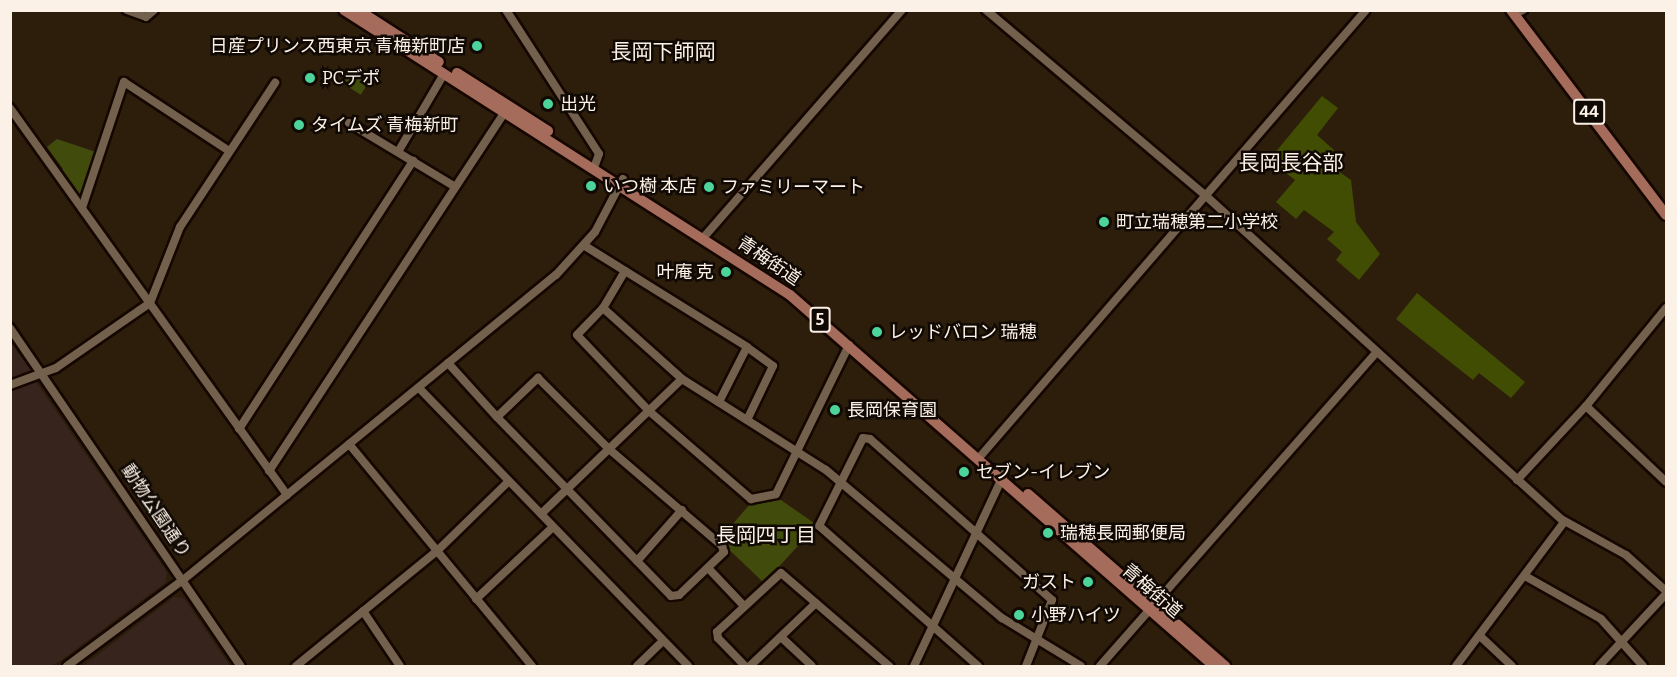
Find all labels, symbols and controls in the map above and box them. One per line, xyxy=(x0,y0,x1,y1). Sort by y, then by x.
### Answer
place label: 日産プリンス西東京 青梅新町店 xyxy=(209,35,465,57)
marker: 日産プリンス西東京 青梅新町店 xyxy=(470,39,484,53)
district label: 長岡下師岡 xyxy=(611,39,715,65)
place label: PCデポ xyxy=(322,67,380,89)
marker: PCデポ xyxy=(303,71,317,85)
place label: 出光 xyxy=(560,93,596,115)
marker: 出光 xyxy=(541,97,555,111)
road number: 44 xyxy=(1572,99,1606,125)
place label: タイムズ 青梅新町 xyxy=(311,114,459,136)
marker: タイムズ 青梅新町 xyxy=(292,118,306,132)
district label: 長岡長谷部 xyxy=(1239,150,1343,176)
place label: いつ樹 本店 xyxy=(603,175,697,197)
place label: ファミリーマート xyxy=(721,176,865,198)
marker: いつ樹 本店 xyxy=(584,179,598,193)
marker: ファミリーマート xyxy=(702,180,716,194)
place label: 町立瑞穂第二小学校 xyxy=(1116,211,1278,233)
marker: 町立瑞穂第二小学校 xyxy=(1097,215,1111,229)
street label: 青梅街道 xyxy=(733,232,805,290)
place label: 叶庵 克 xyxy=(656,261,714,283)
marker: 叶庵 克 xyxy=(719,265,733,279)
road number: 5 xyxy=(810,307,830,333)
place label: レッドバロン 瑞穂 xyxy=(889,321,1037,343)
marker: レッドバロン 瑞穂 xyxy=(870,325,884,339)
place label: 長岡保育園 xyxy=(847,399,937,421)
marker: 長岡保育園 xyxy=(828,403,842,417)
street label: 動物公園通り xyxy=(117,460,195,562)
place label: セブン-イレブン xyxy=(976,461,1110,483)
marker: セブン-イレブン xyxy=(957,465,971,479)
place label: 瑞穂長岡郵便局 xyxy=(1060,522,1186,544)
district label: 長岡四丁目 xyxy=(716,523,816,547)
marker: 瑞穂長岡郵便局 xyxy=(1041,526,1055,540)
street label: 青梅街道 xyxy=(1118,559,1186,623)
place label: ガスト xyxy=(1022,571,1076,593)
marker: ガスト xyxy=(1081,575,1095,589)
place label: 小野ハイツ xyxy=(1031,604,1121,626)
marker: 小野ハイツ xyxy=(1012,608,1026,622)

